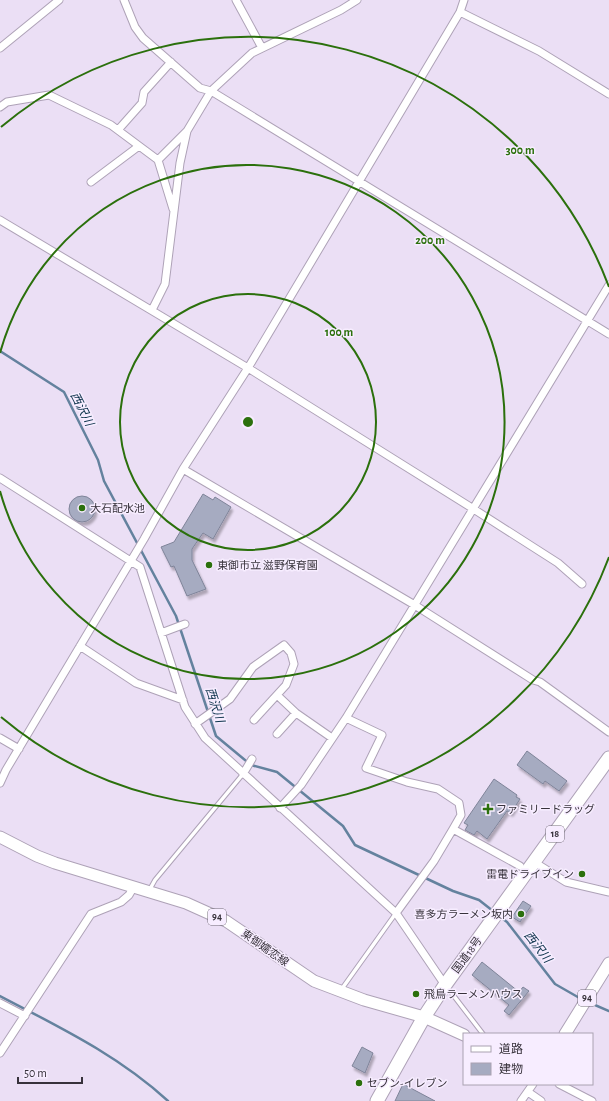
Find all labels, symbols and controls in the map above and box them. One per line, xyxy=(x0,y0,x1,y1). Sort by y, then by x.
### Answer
text: 300 m xyxy=(505,144,535,156)
text: 200 m xyxy=(415,234,445,246)
text: 100 m xyxy=(325,326,353,338)
water label: 西沢川 xyxy=(68,390,96,430)
centre of rings xyxy=(241,415,255,429)
place label: 大石配水池 xyxy=(90,502,145,514)
marker: 大石配水池 xyxy=(77,503,87,513)
place label: 東御市立 滋野保育園 xyxy=(217,559,318,571)
marker: 東御市立 滋野保育園 xyxy=(204,560,214,570)
water label: 西沢川 xyxy=(204,686,227,726)
place label: ファミリードラッグ xyxy=(496,803,595,815)
marker: ファミリードラッグ xyxy=(483,804,493,814)
road number: 18 xyxy=(546,826,564,842)
place label: 雷電ドライブイン xyxy=(486,868,574,880)
marker: 雷電ドライブイン xyxy=(577,869,587,879)
place label: 喜多方ラーメン坂内 xyxy=(414,908,513,920)
road number: 94 xyxy=(208,909,226,925)
marker: 喜多方ラーメン坂内 xyxy=(516,909,526,919)
street label: 東御嬬恋線 xyxy=(239,927,291,968)
water label: 西沢川 xyxy=(522,929,555,966)
street label: 国道18号 xyxy=(449,934,484,975)
place label: 飛鳥ラーメンハウス xyxy=(424,988,523,1000)
marker: 飛鳥ラーメンハウス xyxy=(411,989,421,999)
road number: 94 xyxy=(578,990,596,1006)
legend xyxy=(463,1033,593,1085)
text: 道路 xyxy=(499,1042,523,1055)
scale bar xyxy=(18,1059,82,1085)
text: 建物 xyxy=(499,1062,523,1075)
text: 50 m xyxy=(24,1067,47,1079)
place label: セブン-イレブン xyxy=(367,1077,447,1089)
marker: セブン-イレブン xyxy=(354,1078,364,1088)

